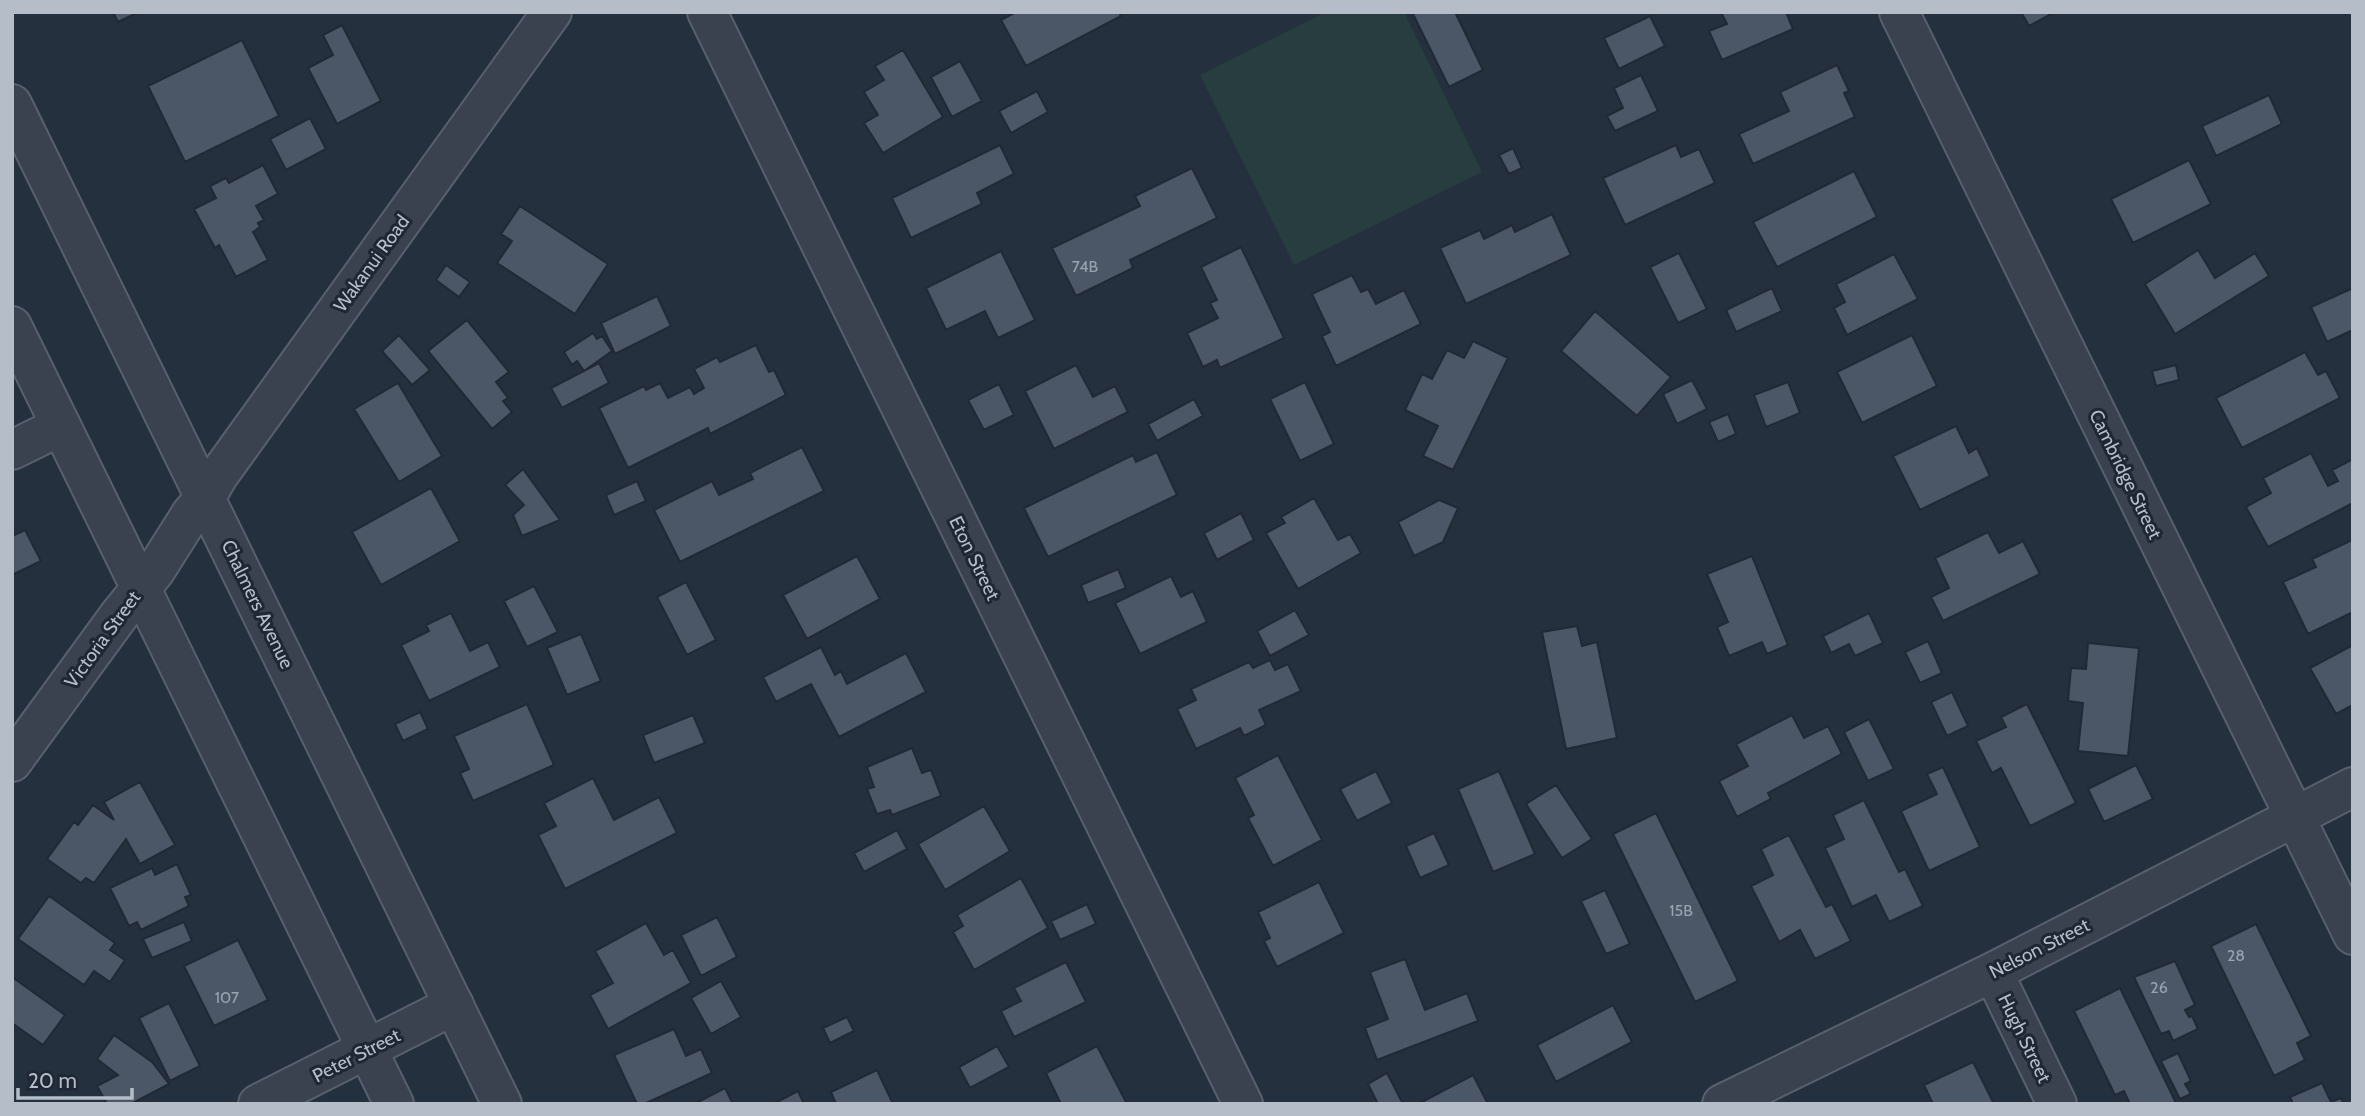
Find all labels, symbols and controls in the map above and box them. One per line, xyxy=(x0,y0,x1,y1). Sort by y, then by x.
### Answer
street label: Wakanui Road xyxy=(329,210,414,316)
house number: 74B xyxy=(1072,257,1099,276)
street label: Cambridge Street xyxy=(2084,406,2167,543)
street label: Eton Street xyxy=(944,512,1005,605)
street label: Chalmers Avenue xyxy=(216,536,299,673)
street label: Victoria Street xyxy=(60,586,146,692)
house number: 15B xyxy=(1669,901,1693,920)
street label: Nelson Street xyxy=(1985,913,2094,984)
house number: 28 xyxy=(2227,946,2245,965)
house number: 26 xyxy=(2150,978,2168,997)
house number: 107 xyxy=(215,988,239,1007)
street label: Hugh Street xyxy=(1993,990,2056,1087)
street label: Peter Street xyxy=(308,1023,405,1087)
scale bar xyxy=(18,1056,131,1100)
text: 20 m xyxy=(28,1068,77,1093)

